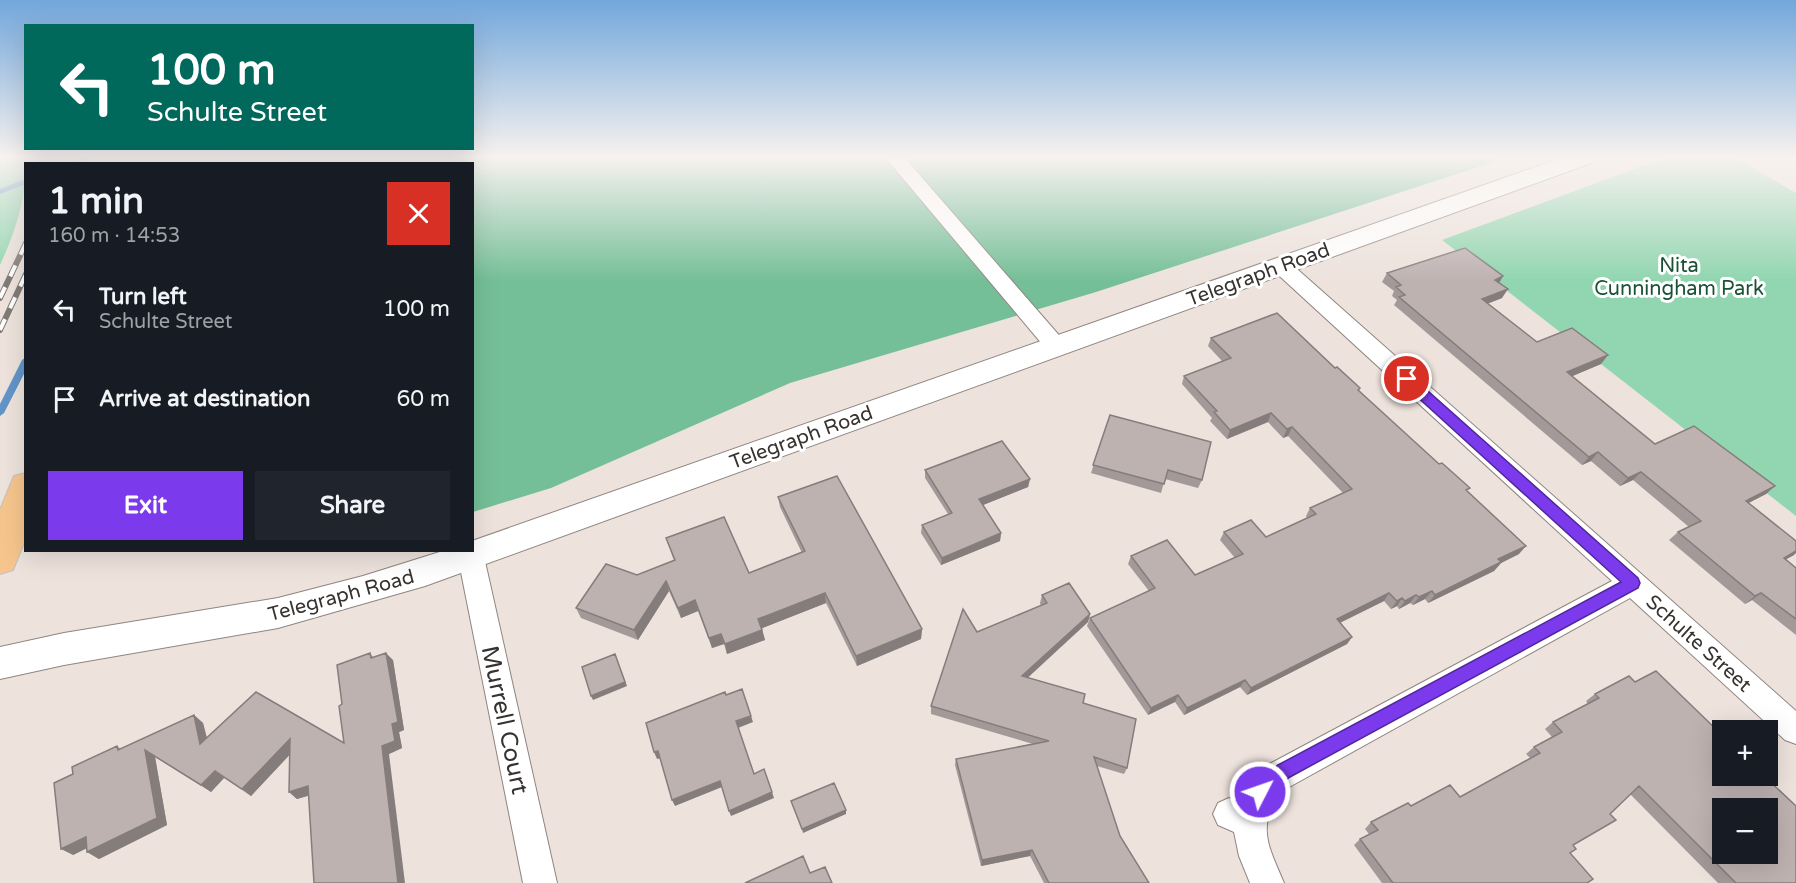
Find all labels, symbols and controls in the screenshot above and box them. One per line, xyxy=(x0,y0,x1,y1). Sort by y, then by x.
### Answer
text: 100 m xyxy=(147,45,276,96)
icon: left xyxy=(48,48,126,126)
text: Schulte Street xyxy=(147,96,327,129)
text: 1 min xyxy=(48,180,144,223)
button: close xyxy=(387,182,450,245)
text: 160 m · 14:53 xyxy=(48,224,180,248)
street label: Telegraph Road xyxy=(1184,238,1333,312)
park label: Nita Cunningham Park xyxy=(1594,254,1764,301)
text: Turn left xyxy=(99,284,187,310)
icon: left xyxy=(48,293,81,326)
text: 100 m xyxy=(383,296,450,322)
text: Schulte Street xyxy=(99,310,232,334)
pin xyxy=(1381,353,1432,404)
icon: arrive xyxy=(1390,362,1423,395)
icon: arrive xyxy=(48,383,81,416)
text: Arrive at destination xyxy=(99,386,310,412)
text: 60 m xyxy=(396,386,450,412)
street label: Telegraph Road xyxy=(727,401,876,475)
button: Exit xyxy=(48,471,243,540)
button: Share xyxy=(255,471,450,540)
street label: Telegraph Road xyxy=(266,565,417,627)
street label: Schulte Street xyxy=(1641,590,1756,698)
street label: Murrell Court xyxy=(475,643,534,797)
map controls xyxy=(1712,720,1778,864)
button: + xyxy=(1712,720,1778,786)
position arrow xyxy=(1228,760,1292,824)
button: − xyxy=(1712,798,1778,864)

